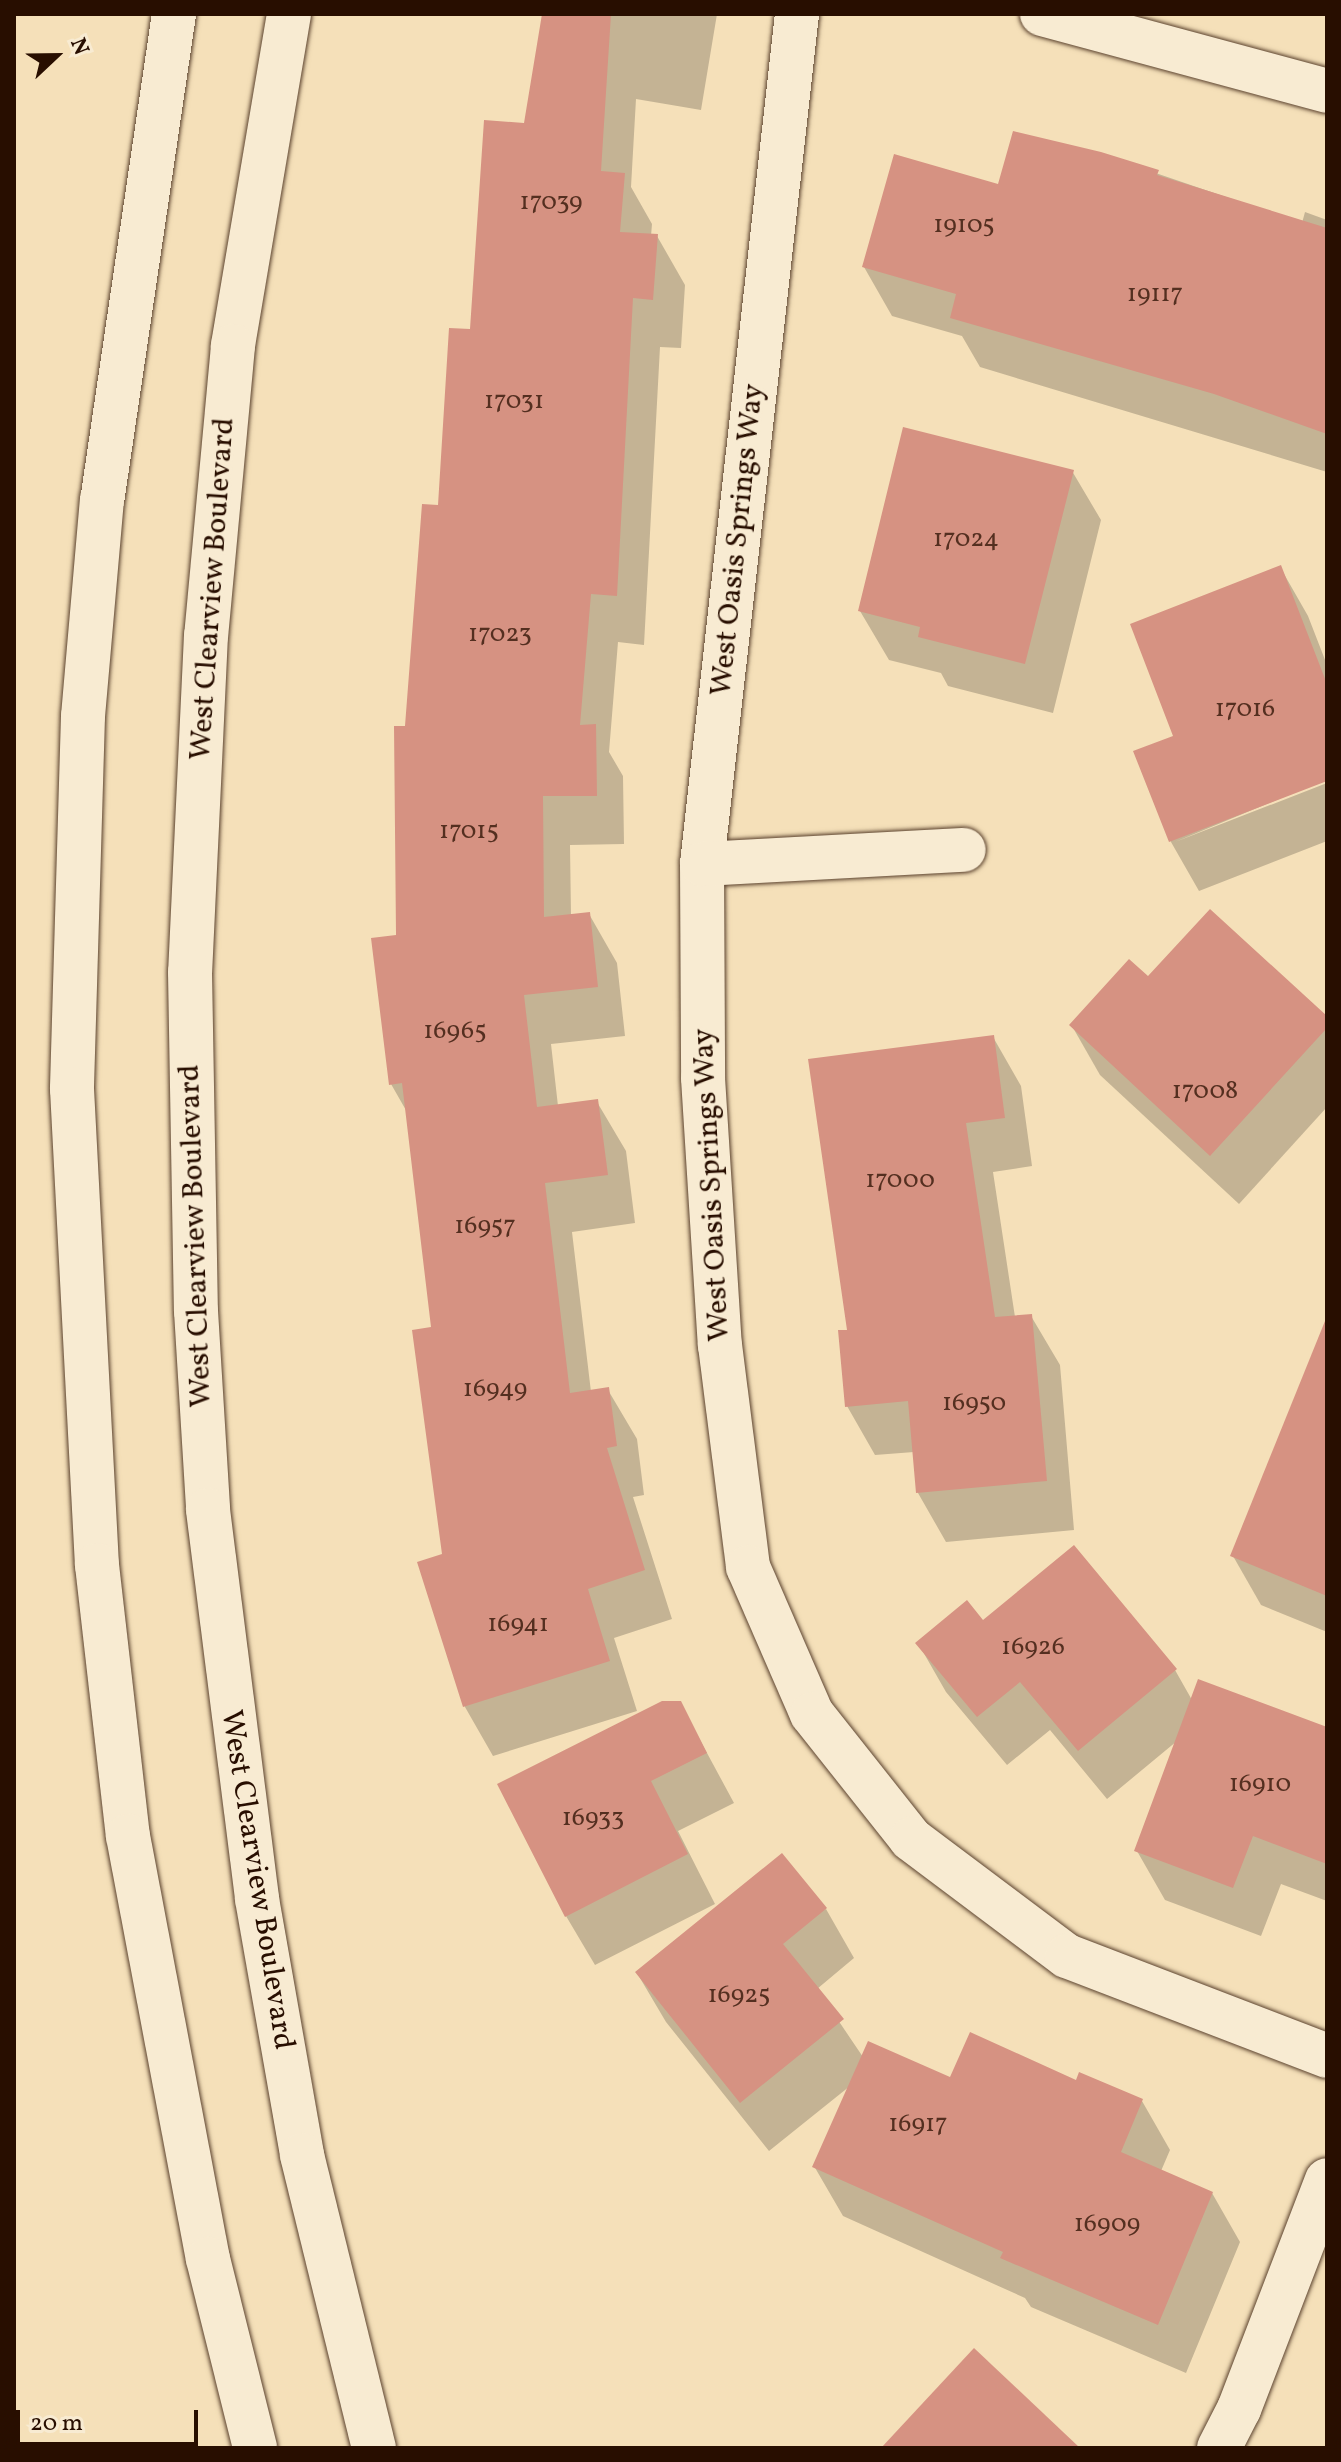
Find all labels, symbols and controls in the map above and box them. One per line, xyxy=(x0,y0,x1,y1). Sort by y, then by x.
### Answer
north arrow xyxy=(16,16,96,96)
text: N xyxy=(61,34,96,60)
house number: 17039 xyxy=(520,187,582,219)
house number: 19105 xyxy=(933,210,995,242)
house number: 19117 xyxy=(1127,279,1183,311)
street label: West Oasis Springs Way xyxy=(704,382,772,698)
house number: 17031 xyxy=(484,386,544,418)
street label: West Clearview Boulevard xyxy=(183,416,243,762)
house number: 17024 xyxy=(933,524,999,556)
house number: 17023 xyxy=(468,619,532,651)
house number: 17016 xyxy=(1215,694,1275,726)
house number: 17015 xyxy=(439,816,499,848)
house number: 16965 xyxy=(423,1016,487,1048)
street label: West Oasis Springs Way xyxy=(686,1027,738,1343)
street label: West Clearview Boulevard xyxy=(172,1063,220,1409)
house number: 17008 xyxy=(1172,1076,1238,1108)
house number: 17000 xyxy=(865,1165,935,1197)
house number: 16957 xyxy=(454,1211,516,1243)
house number: 16949 xyxy=(463,1374,527,1406)
house number: 16950 xyxy=(942,1388,1006,1420)
house number: 16941 xyxy=(487,1609,549,1641)
house number: 16926 xyxy=(1001,1632,1065,1664)
street label: West Clearview Boulevard xyxy=(212,1707,302,2053)
house number: 16910 xyxy=(1229,1769,1291,1801)
house number: 16933 xyxy=(562,1803,624,1835)
house number: 16925 xyxy=(707,1980,771,2012)
house number: 16917 xyxy=(888,2109,948,2141)
house number: 16909 xyxy=(1074,2209,1140,2241)
scale bar xyxy=(20,2394,202,2444)
text: 20 m xyxy=(30,2407,83,2441)

